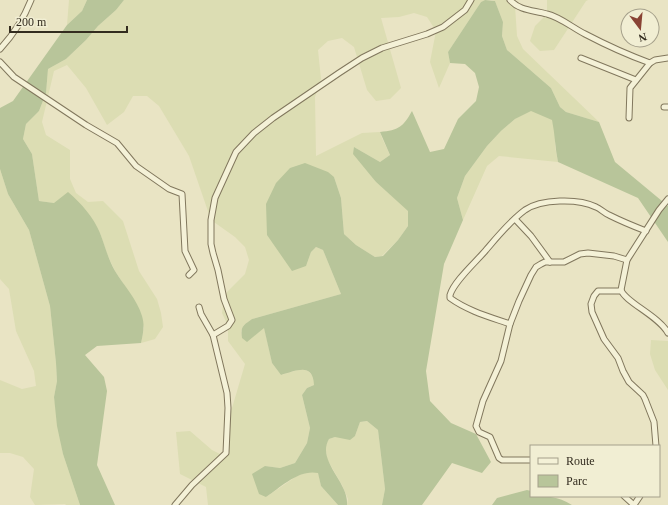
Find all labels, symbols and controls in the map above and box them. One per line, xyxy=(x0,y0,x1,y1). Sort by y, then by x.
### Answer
scale bar xyxy=(10,8,127,34)
north arrow xyxy=(620,8,660,48)
text: 200 m xyxy=(16,15,47,29)
text: N xyxy=(637,31,648,44)
legend xyxy=(530,445,660,497)
text: Route xyxy=(566,454,595,468)
text: Parc xyxy=(566,474,587,488)

